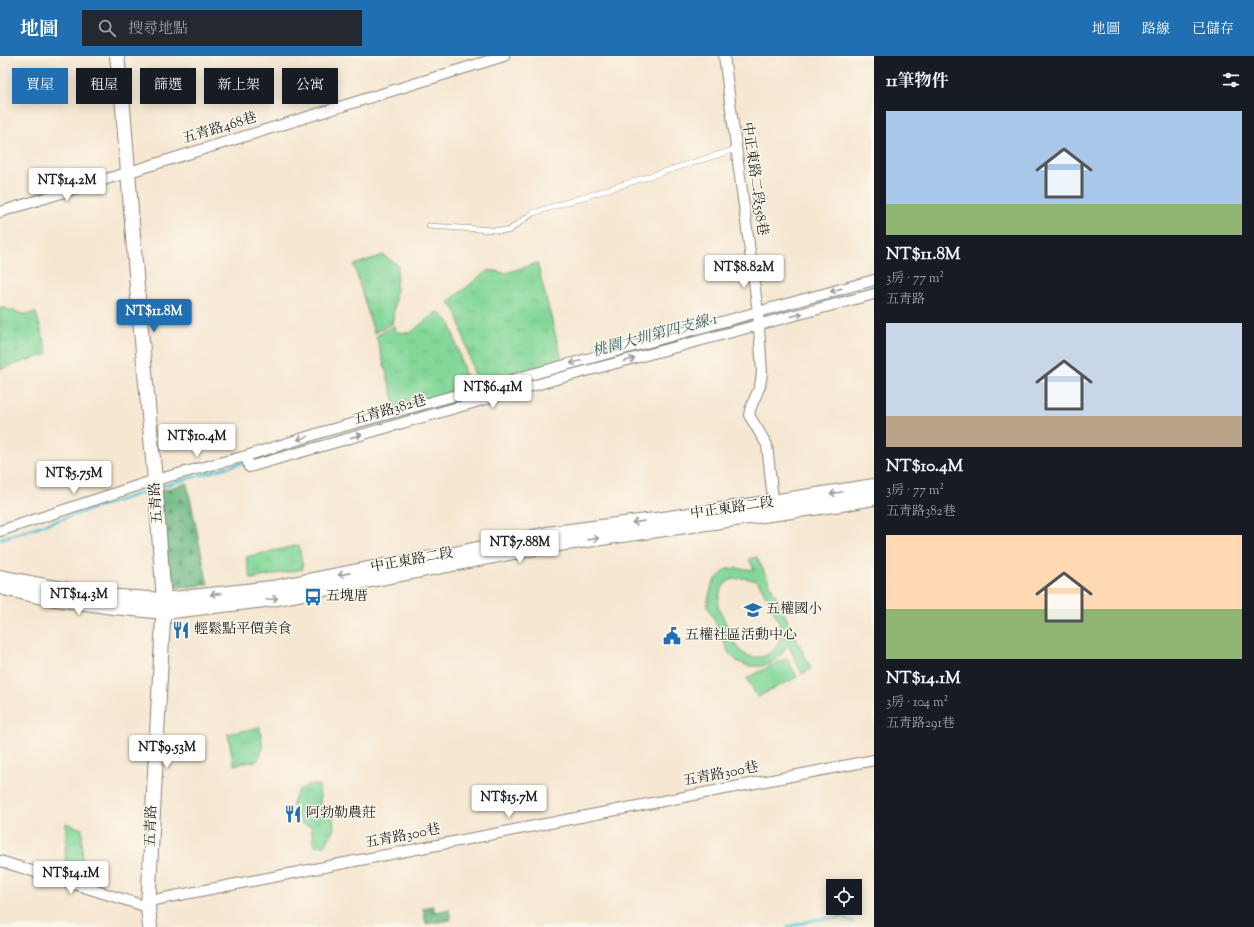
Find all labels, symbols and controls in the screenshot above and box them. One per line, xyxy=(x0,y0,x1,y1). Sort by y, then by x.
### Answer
search box xyxy=(82,10,362,46)
text: 地圖 xyxy=(20,17,58,44)
icon: search xyxy=(96,17,118,39)
text: 搜尋地點 xyxy=(128,19,188,40)
text: 地圖 xyxy=(1092,20,1120,40)
text: 路線 xyxy=(1142,20,1170,40)
text: 已儲存 xyxy=(1192,20,1234,40)
chip: 買屋 xyxy=(12,68,68,104)
chip: 租屋 xyxy=(76,68,132,104)
chip: 篩選 xyxy=(140,68,196,104)
chip: 新上架 xyxy=(204,68,274,104)
chip: 公寓 xyxy=(282,68,338,104)
icon: filters xyxy=(1220,69,1242,91)
text: 11筆物件 xyxy=(886,70,949,94)
street label: 五青路468巷 xyxy=(180,108,260,150)
street label: 中正東路二段558巷 xyxy=(736,121,772,237)
icon: home xyxy=(1028,137,1100,209)
pin: NT$14.2M xyxy=(26,168,108,202)
text: NT$14.2M xyxy=(38,172,96,190)
text: NT$11.8M xyxy=(886,243,960,267)
pin: NT$8.82M xyxy=(703,255,785,289)
text: NT$8.82M xyxy=(714,259,774,277)
text: 3房 · 77 m² xyxy=(886,270,944,288)
one-way arrow xyxy=(830,287,843,294)
text: 五青路 xyxy=(886,291,925,309)
pin: NT$11.8M xyxy=(113,299,195,333)
text: NT$11.8M xyxy=(126,303,182,321)
water label: 桃園大圳第四支線-1 xyxy=(590,309,720,363)
one-way arrow xyxy=(790,310,803,318)
icon: home xyxy=(1028,349,1100,421)
one-way arrow xyxy=(623,355,636,363)
one-way arrow xyxy=(570,359,583,366)
pin: NT$6.41M xyxy=(452,375,534,409)
text: NT$6.41M xyxy=(464,379,522,397)
street label: 五青路382巷 xyxy=(351,391,429,431)
pin: NT$10.4M xyxy=(156,424,238,458)
text: NT$10.4M xyxy=(167,428,227,446)
one-way arrow xyxy=(349,431,362,439)
one-way arrow xyxy=(296,435,309,442)
text: NT$10.4M xyxy=(886,455,963,479)
pin: NT$5.75M xyxy=(33,461,115,495)
text: NT$5.75M xyxy=(45,465,103,483)
street label: 五青路 xyxy=(146,481,168,525)
text: 3房 · 77 m² xyxy=(886,482,944,500)
one-way arrow xyxy=(830,489,843,497)
street label: 中正東路二段 xyxy=(689,493,775,525)
text: 五青路382巷 xyxy=(886,503,956,521)
one-way arrow xyxy=(632,518,645,526)
pin: NT$7.88M xyxy=(479,530,561,564)
text: NT$7.88M xyxy=(490,534,550,552)
one-way arrow xyxy=(586,535,599,543)
street label: 中正東路二段 xyxy=(369,544,455,578)
icon: home xyxy=(1028,561,1100,633)
one-way arrow xyxy=(338,570,351,578)
pin: NT$14.3M xyxy=(38,582,120,616)
text: NT$14.3M xyxy=(50,586,108,604)
bus stop icon: 五塊厝 xyxy=(303,587,323,607)
place label: 五塊厝 xyxy=(326,587,368,607)
one-way arrow xyxy=(210,591,223,598)
one-way arrow xyxy=(265,595,278,603)
school or university icon: 五權國小 xyxy=(743,600,763,620)
place label: 五權國小 xyxy=(766,600,822,620)
restaurant icon: 輕鬆點平價美食 xyxy=(171,620,191,640)
place label: 輕鬆點平價美食 xyxy=(194,620,292,640)
public building icon: 五權社區活動中心 xyxy=(662,626,682,646)
place label: 五權社區活動中心 xyxy=(685,626,797,646)
text: NT$14.1M xyxy=(886,667,961,691)
text: 3房 · 104 m² xyxy=(886,694,948,712)
text: 五青路291巷 xyxy=(886,715,955,733)
pin: NT$9.53M xyxy=(126,735,208,769)
text: NT$9.53M xyxy=(138,739,196,757)
street label: 五青路300巷 xyxy=(682,758,760,792)
pin: NT$15.7M xyxy=(468,785,550,819)
text: NT$15.7M xyxy=(481,789,537,807)
restaurant icon: 阿勃勒農莊 xyxy=(283,804,303,824)
place label: 阿勃勒農莊 xyxy=(306,804,376,824)
street label: 五青路 xyxy=(141,805,163,847)
street label: 五青路300巷 xyxy=(364,820,442,854)
pin: NT$14.1M xyxy=(30,861,112,895)
text: NT$14.1M xyxy=(42,865,100,883)
map controls xyxy=(826,879,862,915)
button: locate xyxy=(826,879,862,915)

